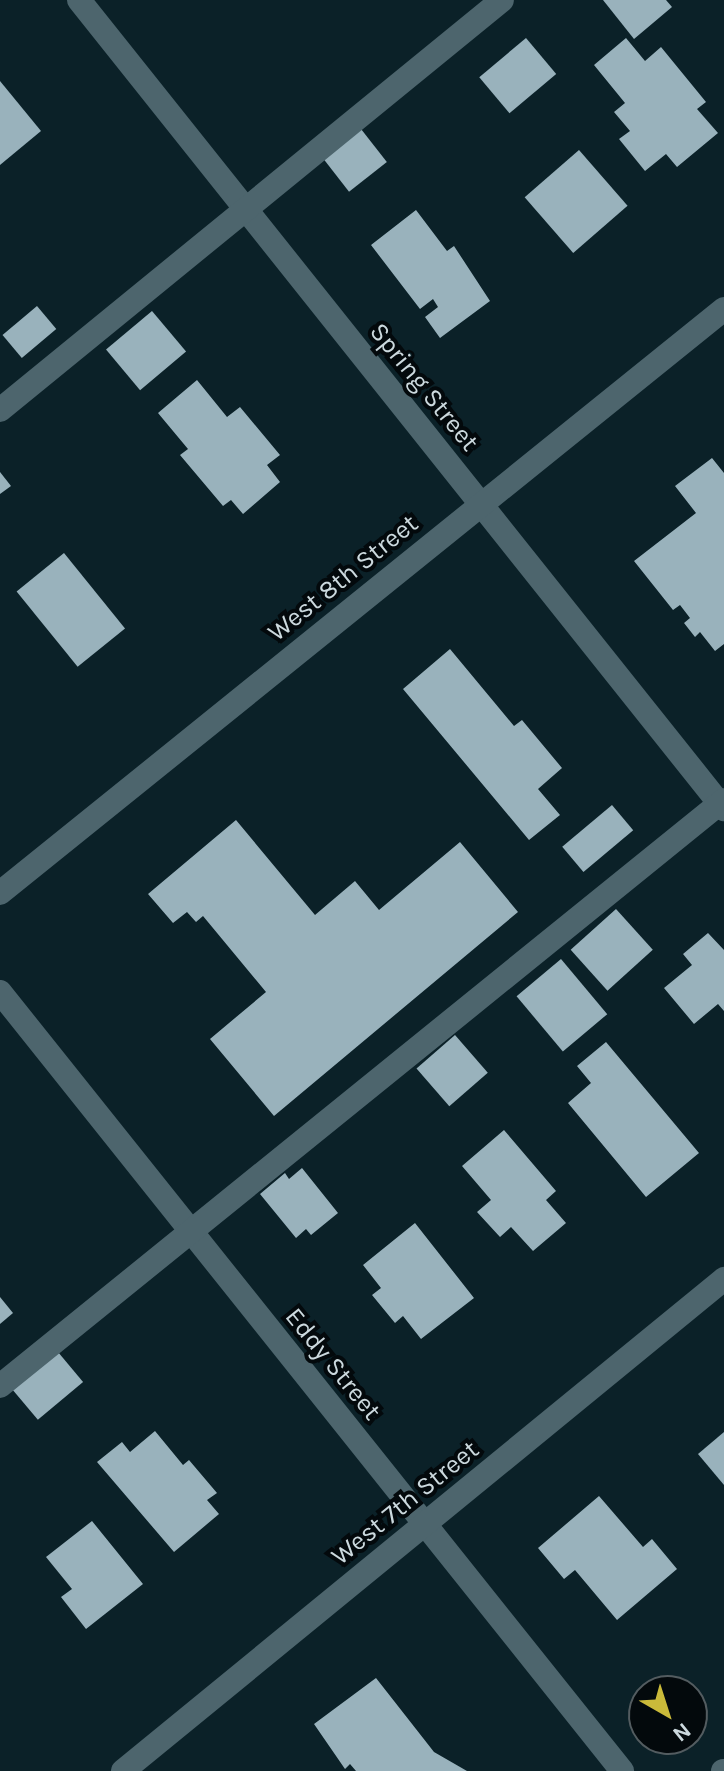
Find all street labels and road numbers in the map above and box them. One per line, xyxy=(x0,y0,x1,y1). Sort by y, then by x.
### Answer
street label: Spring Street xyxy=(363,317,485,457)
street label: West 8th Street xyxy=(262,508,424,648)
street label: Eddy Street xyxy=(278,1302,388,1426)
street label: West 7th Street xyxy=(325,1434,485,1572)

